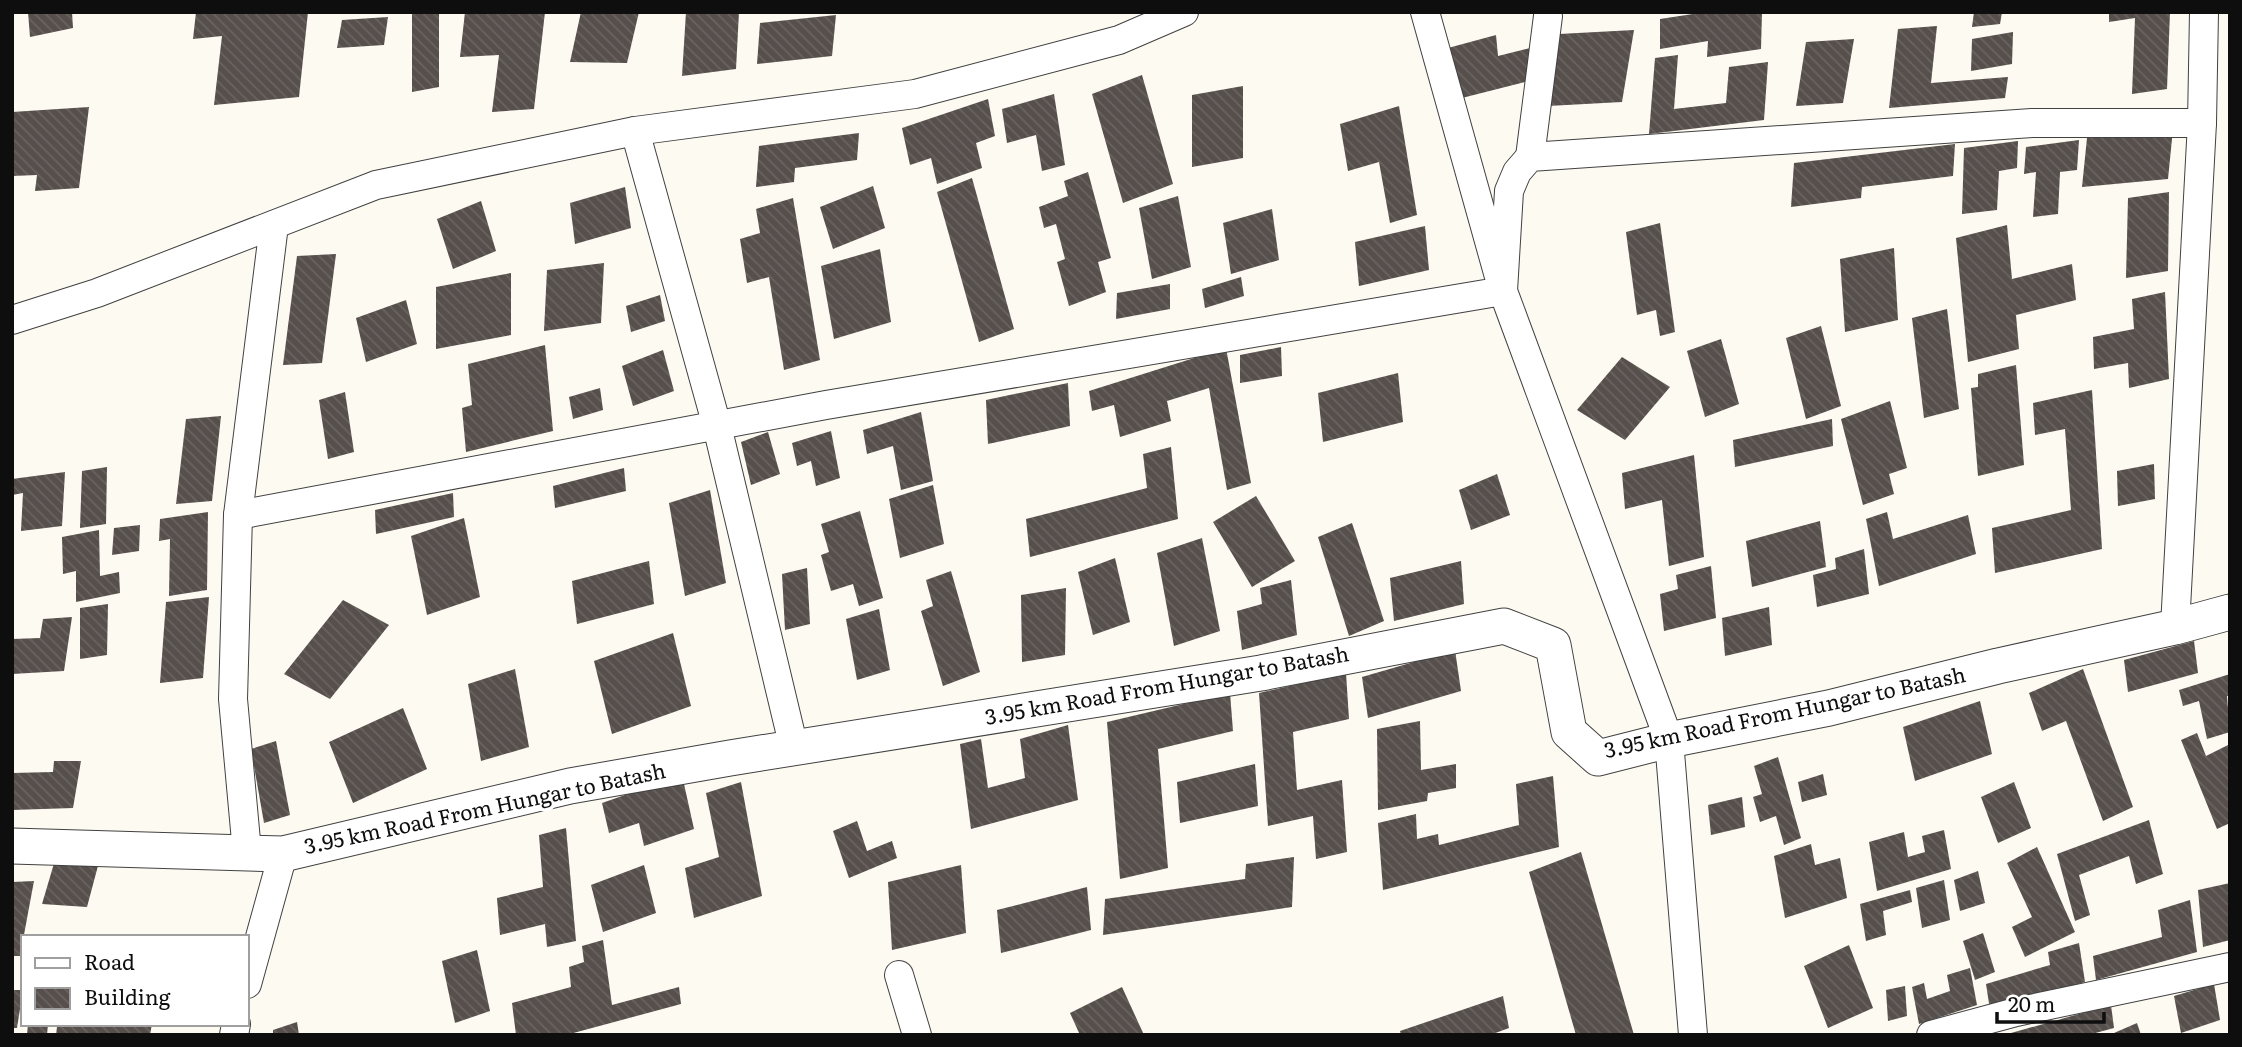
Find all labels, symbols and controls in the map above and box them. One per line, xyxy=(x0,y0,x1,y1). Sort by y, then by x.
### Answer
street label: 3.95 km Road From Hungar to Batash xyxy=(982,636,1351,731)
street label: 3.95 km Road From Hungar to Batash xyxy=(1601,657,1968,764)
street label: 3.95 km Road From Hungar to Batash xyxy=(301,753,668,860)
legend xyxy=(21,935,248,1026)
text: Road xyxy=(84,945,135,976)
text: Building xyxy=(84,980,171,1011)
scale bar xyxy=(1997,981,2104,1025)
text: 20 m xyxy=(2008,987,2055,1018)

